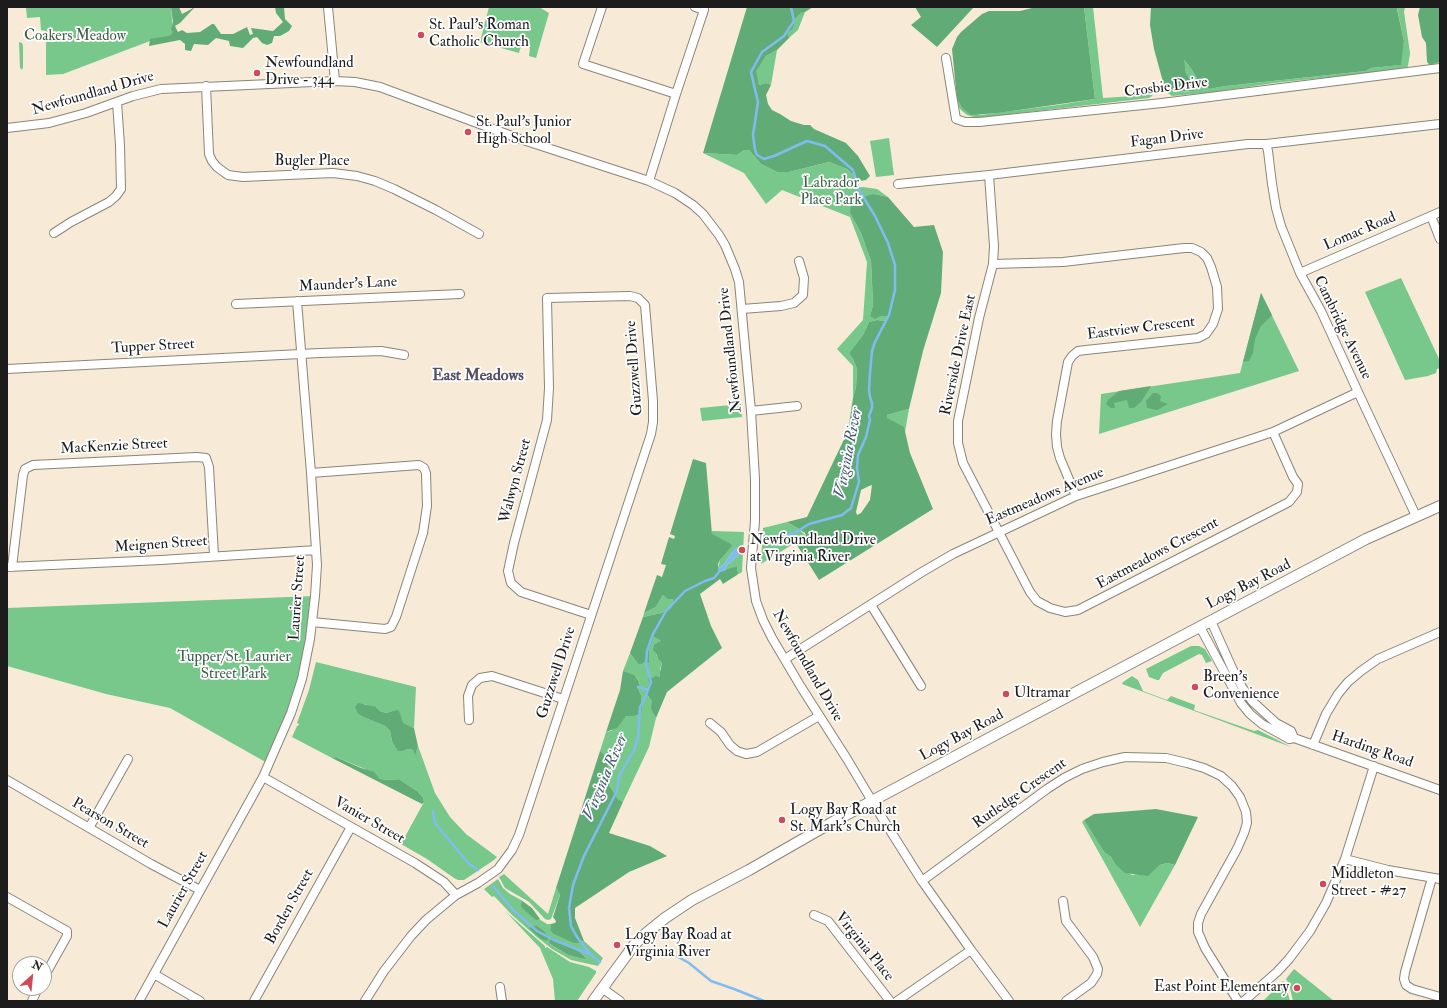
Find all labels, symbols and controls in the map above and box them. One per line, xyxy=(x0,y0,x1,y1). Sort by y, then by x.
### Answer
place label: St. Paul's Roman Catholic Church xyxy=(429,17,530,52)
park label: Coakers Meadow xyxy=(24,28,126,46)
marker: St. Paul's Roman Catholic Church xyxy=(416,30,426,40)
place label: Newfoundland Drive - 344 xyxy=(265,55,354,90)
street label: Newfoundland Drive xyxy=(30,68,156,120)
marker: Newfoundland Drive - 344 xyxy=(252,68,262,78)
street label: Crosbie Drive xyxy=(1123,74,1209,102)
place label: St. Paul's Junior High School xyxy=(476,114,571,149)
street label: Fagan Drive xyxy=(1129,126,1205,152)
marker: St. Paul's Junior High School xyxy=(463,127,473,137)
street label: Bugler Place xyxy=(275,153,349,171)
park label: Labrador Place Park xyxy=(800,175,862,210)
street label: Lomac Road xyxy=(1321,209,1399,255)
street label: Maunder's Lane xyxy=(298,273,398,297)
street label: Cambridge Avenue xyxy=(1309,273,1375,383)
street label: Newfoundland Drive xyxy=(715,286,747,414)
street label: Riverside Drive East xyxy=(937,293,981,417)
street label: Eastview Crescent xyxy=(1086,313,1196,345)
street label: Guzzwell Drive xyxy=(623,320,647,416)
street label: Tupper Street xyxy=(111,336,195,358)
district label: East Meadows xyxy=(432,367,524,387)
water label: Virginia River xyxy=(831,406,867,500)
street label: MacKenzie Street xyxy=(60,435,168,459)
street label: Walwyn Street xyxy=(496,437,536,525)
street label: Eastmeadows Avenue xyxy=(983,464,1107,530)
street label: Eastmeadows Crescent xyxy=(1094,514,1222,594)
place label: Newfoundland Drive at Virginia River xyxy=(750,532,876,567)
street label: Meignen Street xyxy=(114,533,208,557)
marker: Newfoundland Drive at Virginia River xyxy=(737,545,747,555)
street label: Laurier Street xyxy=(286,555,310,641)
street label: Logy Bay Road xyxy=(1204,556,1294,614)
street label: Newfoundland Drive xyxy=(768,607,846,725)
street label: Guzzwell Drive xyxy=(534,625,580,721)
park label: Tupper/St. Laurier Street Park xyxy=(177,649,291,684)
place label: Breen's Convenience xyxy=(1203,669,1279,704)
marker: Breen's Convenience xyxy=(1190,682,1200,692)
place label: Ultramar xyxy=(1014,685,1070,703)
marker: Ultramar xyxy=(1001,689,1011,699)
street label: Logy Bay Road xyxy=(917,706,1007,766)
street label: Harding Road xyxy=(1329,728,1415,772)
water label: Virginia River xyxy=(579,731,633,823)
street label: Rutledge Crescent xyxy=(970,755,1070,833)
street label: Vanier Street xyxy=(331,794,407,848)
street label: Pearson Street xyxy=(68,795,152,853)
place label: Logy Bay Road at St. Mark's Church xyxy=(790,802,900,837)
marker: Logy Bay Road at St. Mark's Church xyxy=(777,815,787,825)
street label: Laurier Street xyxy=(155,848,213,932)
street label: Borden Street xyxy=(262,866,318,948)
place label: Middleton Street - #27 xyxy=(1331,866,1406,901)
marker: Middleton Street - #27 xyxy=(1318,879,1328,889)
street label: Virginia Place xyxy=(831,909,897,985)
place label: Logy Bay Road at Virginia River xyxy=(625,927,732,962)
marker: Logy Bay Road at Virginia River xyxy=(612,940,622,950)
north arrow xyxy=(12,956,52,996)
text: N xyxy=(30,958,45,974)
place label: East Point Elementary xyxy=(1154,979,1289,997)
marker: East Point Elementary xyxy=(1292,983,1302,993)

